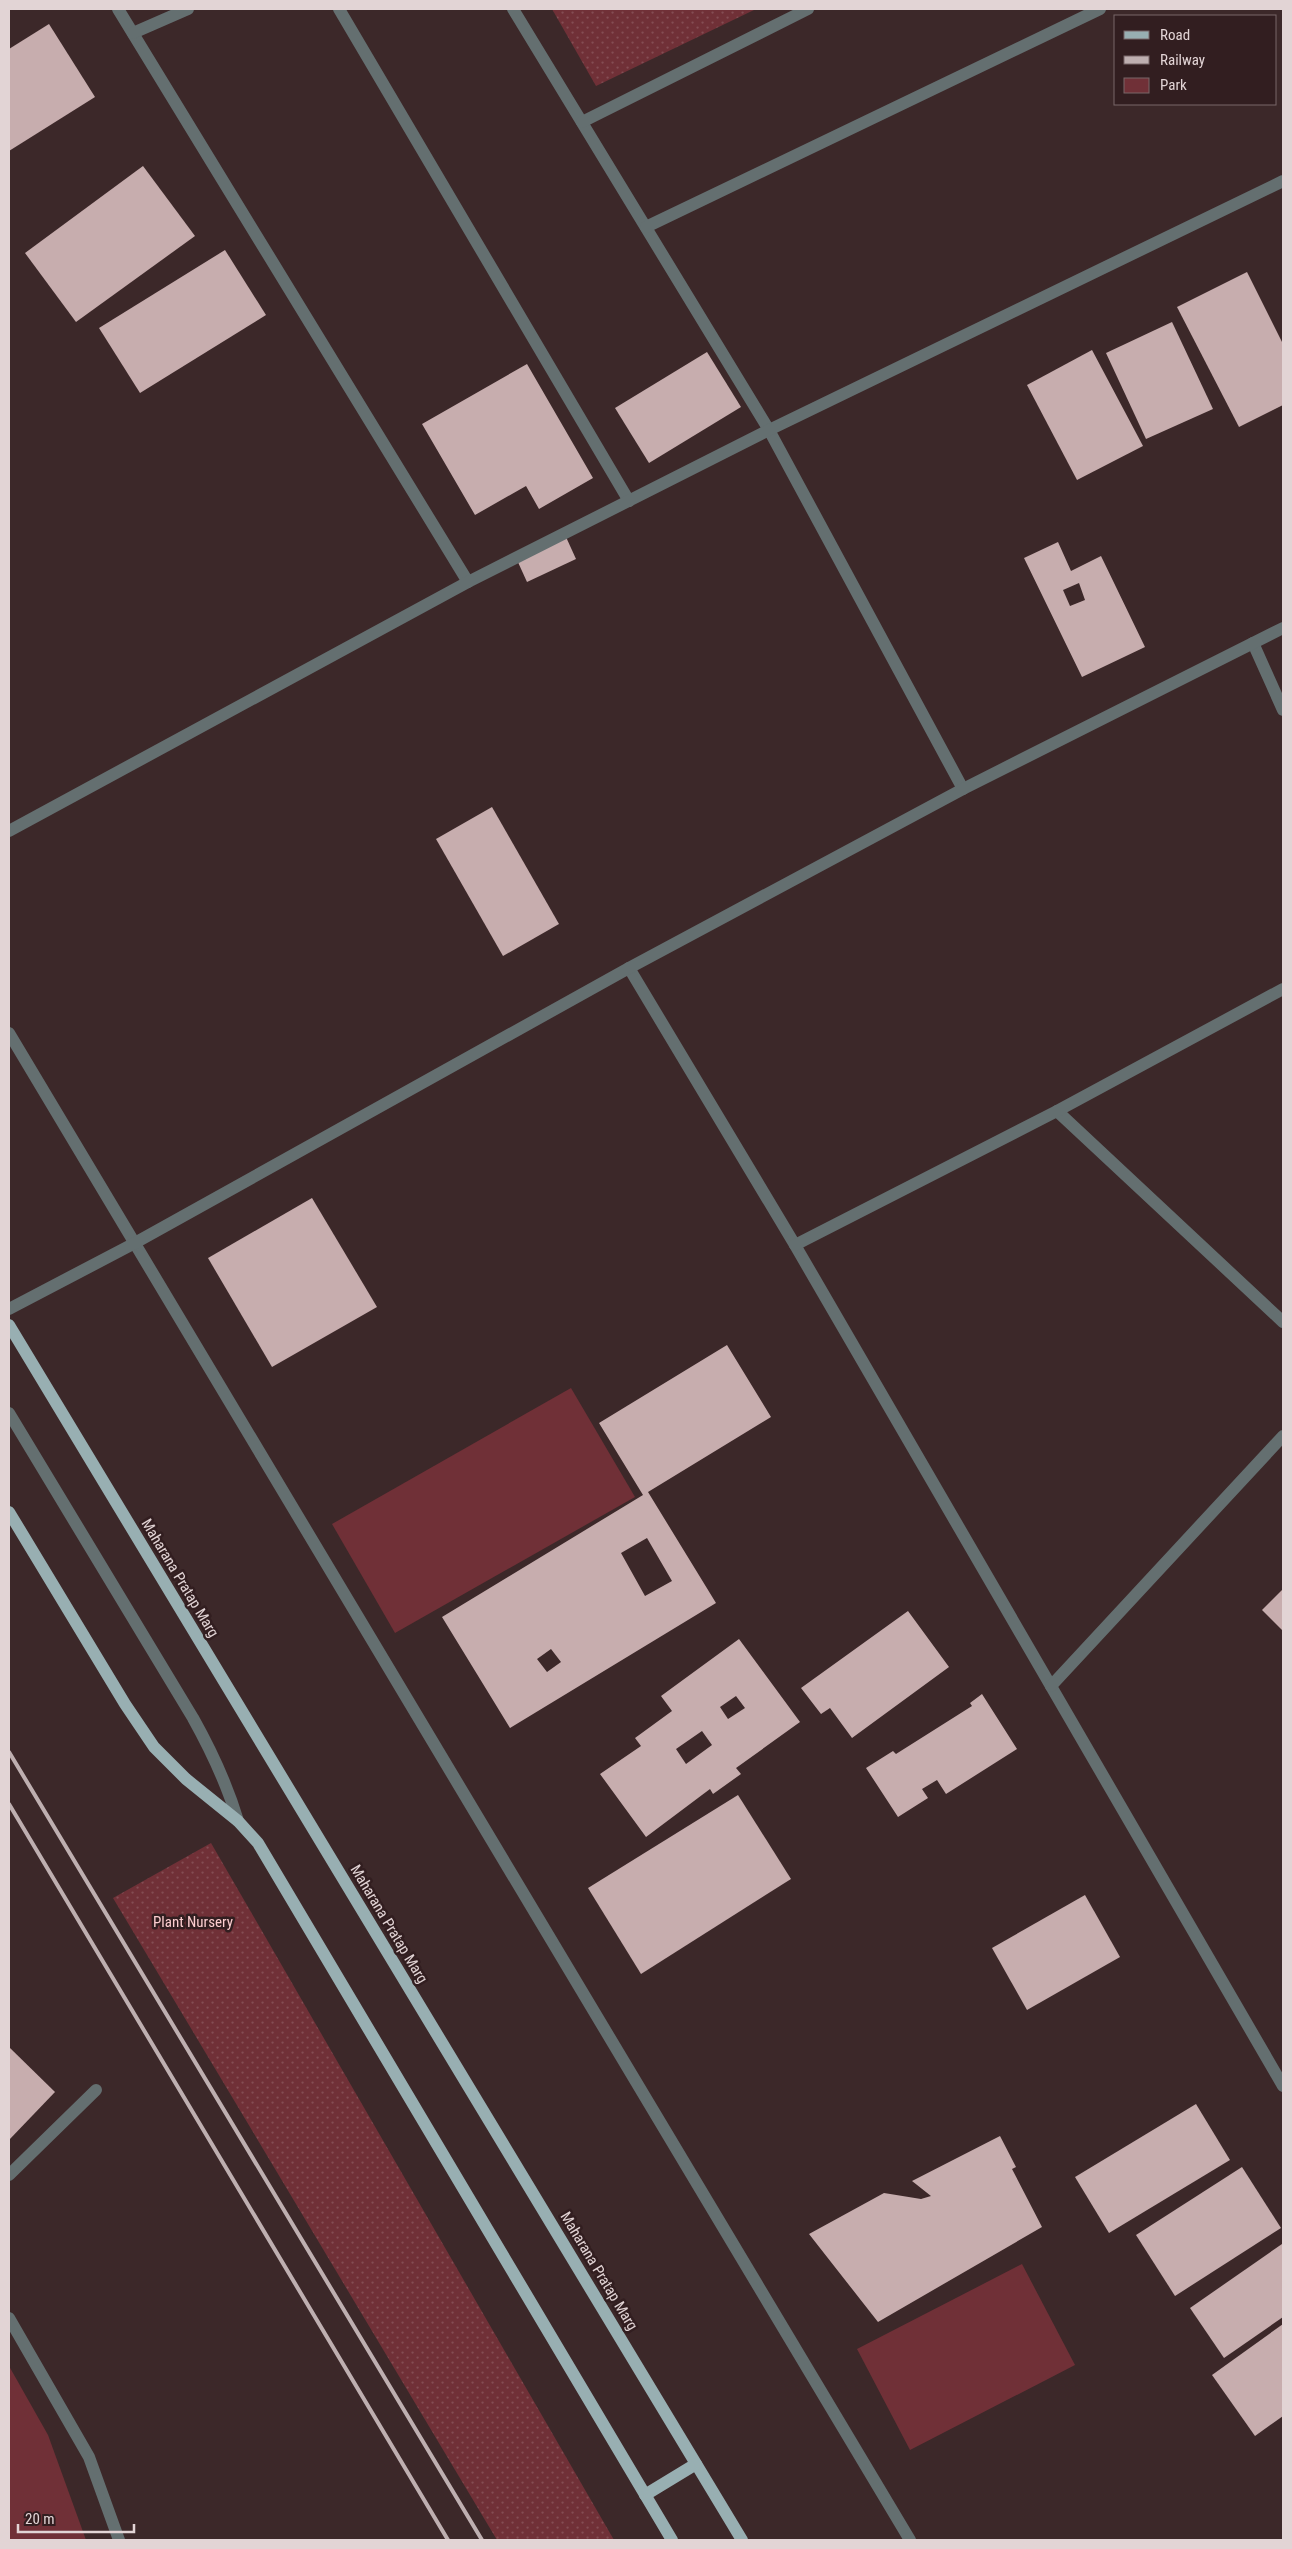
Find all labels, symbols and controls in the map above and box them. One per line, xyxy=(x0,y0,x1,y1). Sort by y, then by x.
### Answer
legend xyxy=(1114,15,1277,105)
text: Road xyxy=(1160,26,1190,44)
text: Railway xyxy=(1160,51,1205,69)
text: Park xyxy=(1160,76,1187,94)
street label: Maharana Pratap Marg xyxy=(138,1516,222,1640)
street label: Maharana Pratap Marg xyxy=(347,1862,431,1986)
park label: Plant Nursery xyxy=(153,1913,233,1931)
street label: Maharana Pratap Marg xyxy=(557,2209,641,2333)
scale bar xyxy=(18,2502,134,2534)
text: 20 m xyxy=(25,2510,55,2528)

